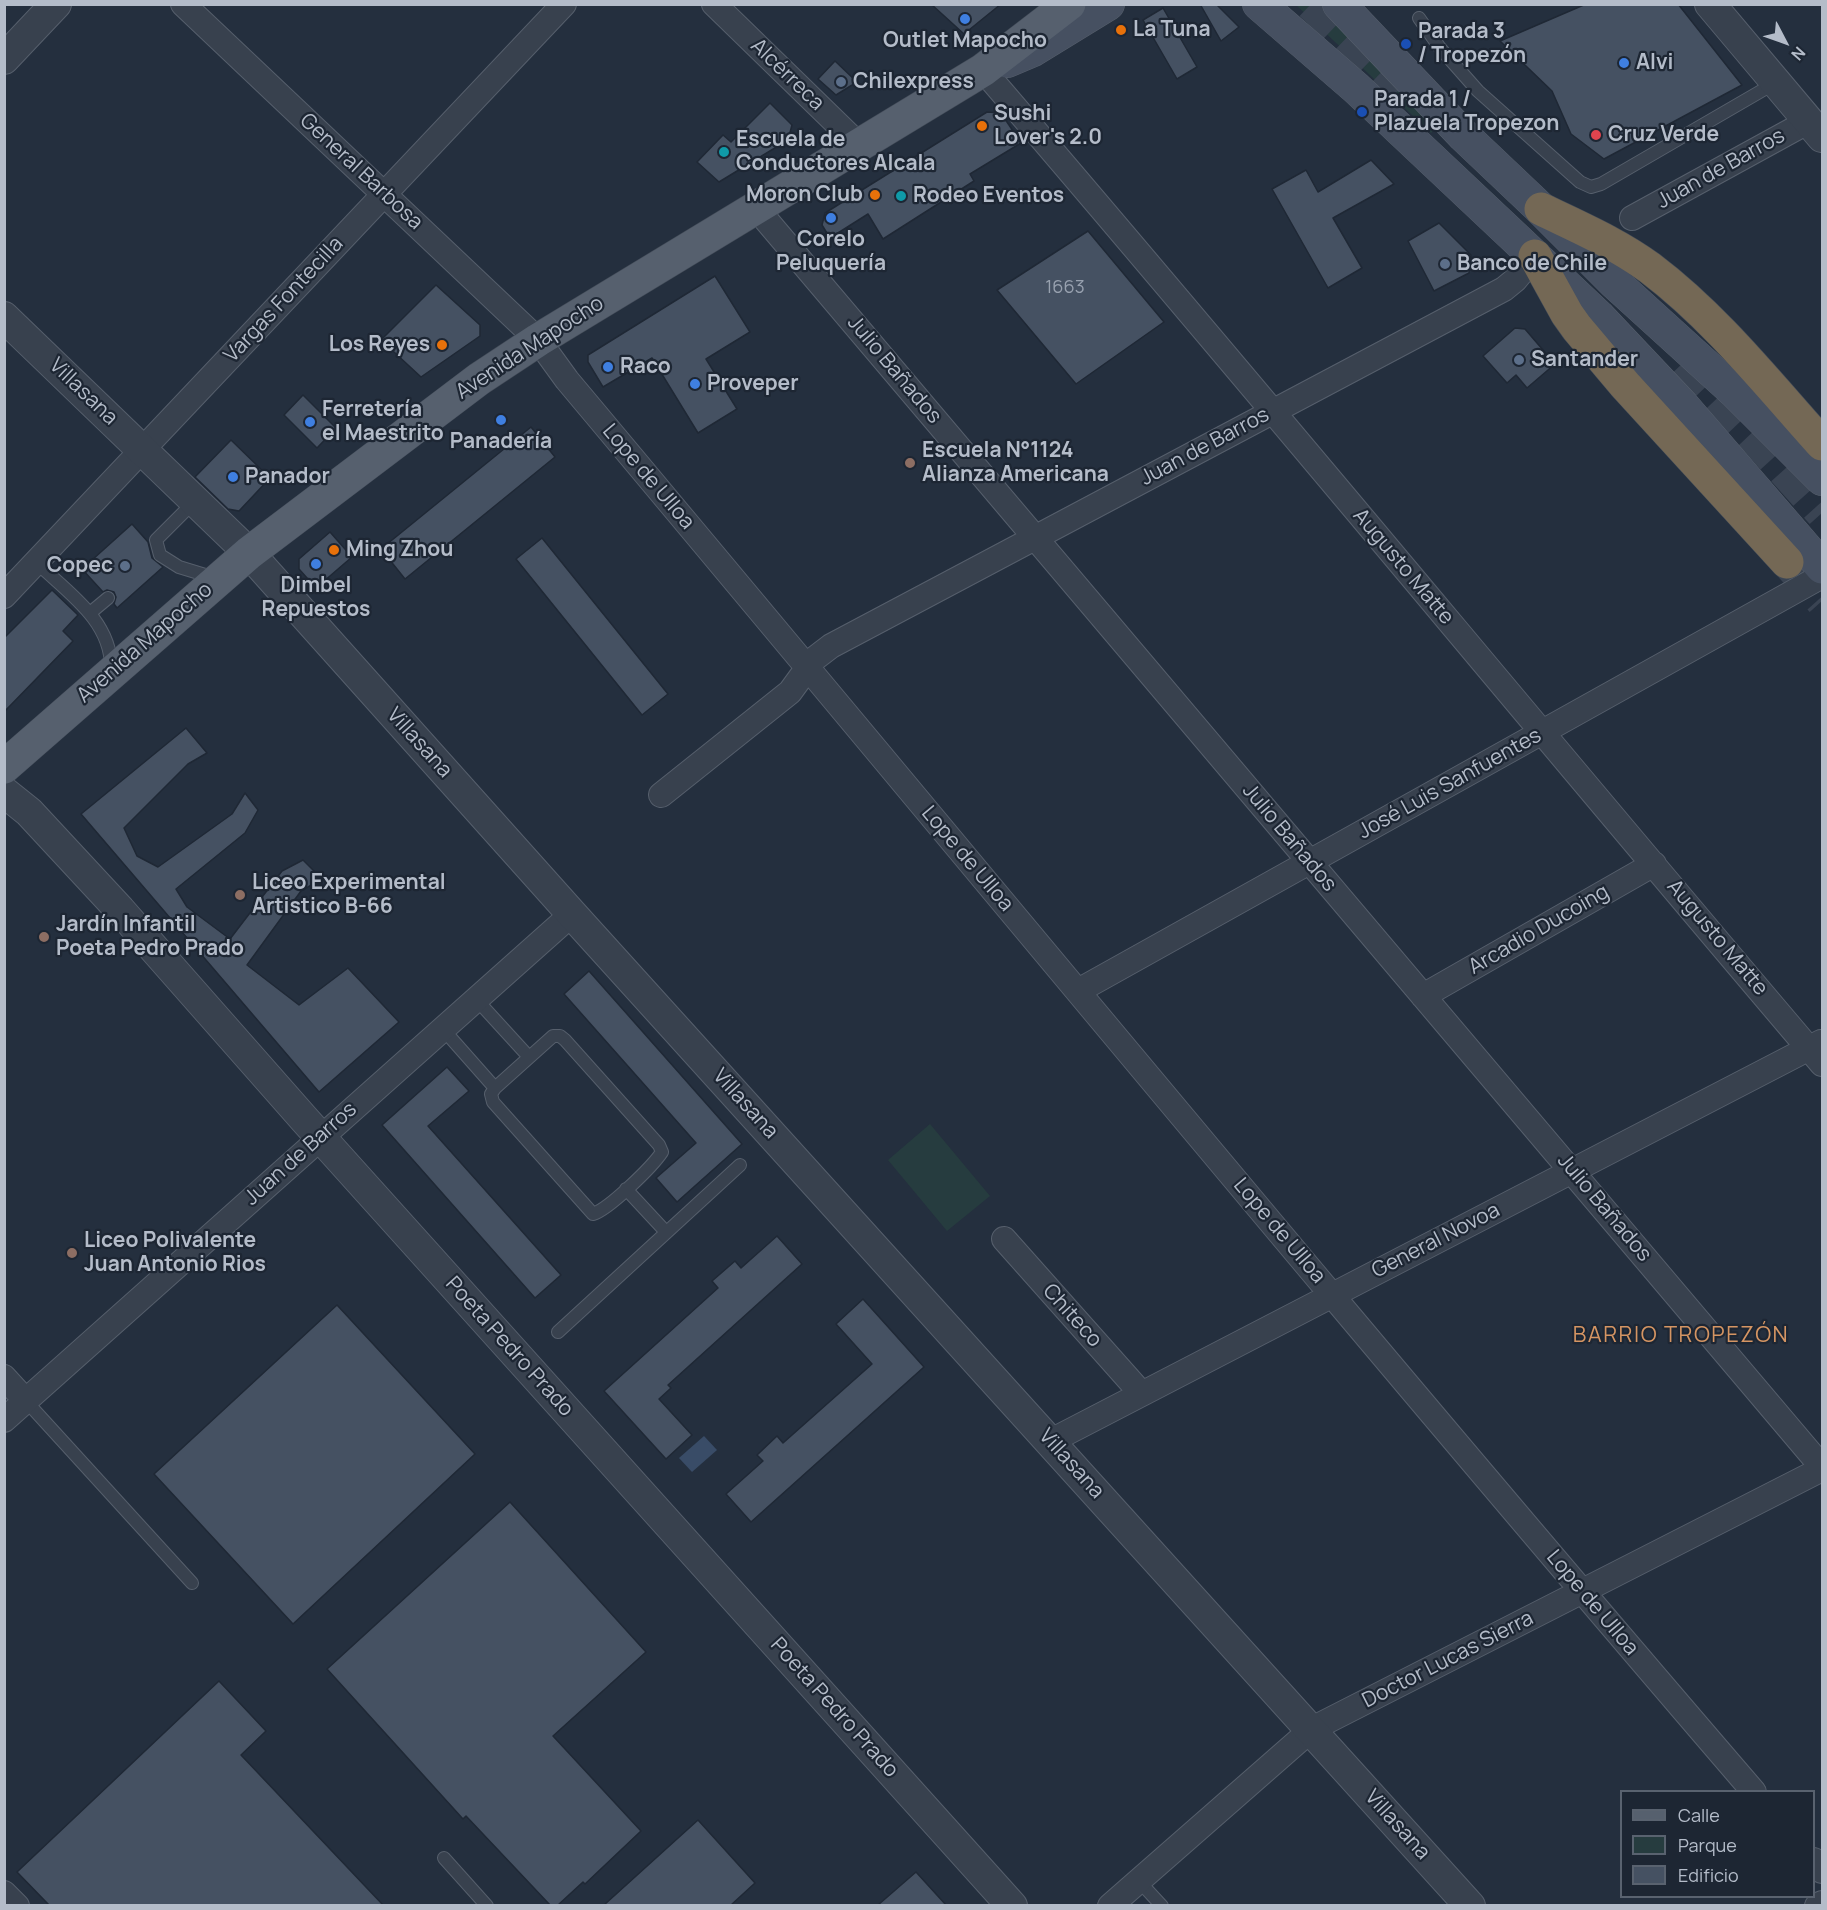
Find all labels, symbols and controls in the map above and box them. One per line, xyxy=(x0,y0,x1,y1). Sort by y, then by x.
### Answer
marker: Outlet Mapocho xyxy=(958,12,972,26)
north arrow xyxy=(1755,12,1815,72)
place label: La Tuna xyxy=(1133,17,1211,43)
place label: Parada 3 / Tropezón xyxy=(1418,19,1526,69)
marker: La Tuna xyxy=(1114,23,1128,37)
place label: Outlet Mapocho xyxy=(883,28,1047,54)
street label: Alcérreca xyxy=(745,34,829,116)
marker: Parada 3 / Tropezón xyxy=(1399,37,1413,51)
text: N xyxy=(1787,42,1811,65)
place label: Alvi xyxy=(1636,50,1673,76)
marker: Alvi xyxy=(1617,56,1631,70)
place label: Chilexpress xyxy=(853,69,974,95)
marker: Chilexpress xyxy=(834,75,848,89)
place label: Parada 1 / Plazuela Tropezon xyxy=(1374,87,1559,137)
place label: Sushi Lover's 2.0 xyxy=(994,101,1102,151)
marker: Parada 1 / Plazuela Tropezon xyxy=(1355,105,1369,119)
street label: General Barbosa xyxy=(294,109,428,235)
marker: Sushi Lover's 2.0 xyxy=(975,119,989,133)
place label: Cruz Verde xyxy=(1608,122,1719,148)
street label: Juan de Barros xyxy=(1653,123,1789,215)
place label: Escuela de Conductores Alcala xyxy=(736,127,935,177)
marker: Cruz Verde xyxy=(1589,128,1603,142)
marker: Escuela de Conductores Alcala xyxy=(717,145,731,159)
place label: Moron Club xyxy=(746,182,863,208)
place label: Rodeo Eventos xyxy=(913,183,1064,209)
marker: Moron Club xyxy=(868,188,882,202)
marker: Rodeo Eventos xyxy=(894,189,908,203)
marker: Corelo Peluquería xyxy=(824,211,838,225)
place label: Corelo Peluquería xyxy=(776,227,886,277)
street label: Vargas Fontecilla xyxy=(219,232,349,368)
place label: Banco de Chile xyxy=(1457,251,1607,277)
marker: Banco de Chile xyxy=(1438,257,1452,271)
house number: 1663 xyxy=(1045,277,1085,299)
street label: Avenida Mapocho xyxy=(451,291,609,405)
street label: Julio Bañados xyxy=(842,311,946,429)
place label: Los Reyes xyxy=(329,332,430,358)
marker: Los Reyes xyxy=(435,338,449,352)
place label: Santander xyxy=(1531,347,1638,373)
street label: Villasana xyxy=(44,353,122,431)
marker: Santander xyxy=(1512,353,1526,367)
place label: Raco xyxy=(620,354,671,380)
marker: Raco xyxy=(601,360,615,374)
place label: Proveper xyxy=(707,371,799,397)
marker: Proveper xyxy=(688,377,702,391)
place label: Ferretería el Maestrito xyxy=(322,397,444,447)
street label: Juan de Barros xyxy=(1136,402,1274,492)
marker: Panadería xyxy=(494,413,508,427)
marker: Ferretería el Maestrito xyxy=(303,415,317,429)
street label: Lope de Ulloa xyxy=(597,419,699,535)
place label: Panadería xyxy=(450,429,552,455)
place label: Escuela N°1124 Alianza Americana xyxy=(922,438,1109,488)
marker: Escuela N°1124 Alianza Americana xyxy=(903,456,917,470)
place label: Panador xyxy=(245,464,330,490)
marker: Panador xyxy=(226,470,240,484)
street label: Augusto Matte xyxy=(1347,504,1459,630)
place label: Ming Zhou xyxy=(346,537,453,563)
marker: Ming Zhou xyxy=(327,543,341,557)
place label: Copec xyxy=(47,553,113,579)
marker: Dimbel Repuestos xyxy=(309,557,323,571)
marker: Copec xyxy=(118,559,132,573)
place label: Dimbel Repuestos xyxy=(262,573,370,623)
street label: Avenida Mapocho xyxy=(72,577,218,709)
street label: Villasana xyxy=(381,703,457,783)
street label: José Luis Sanfuentes xyxy=(1354,723,1546,845)
street label: Julio Bañados xyxy=(1237,779,1341,897)
street label: Lope de Ulloa xyxy=(916,801,1018,917)
place label: Liceo Experimental Artistico B-66 xyxy=(252,870,446,920)
street label: Augusto Matte xyxy=(1661,875,1773,1001)
street label: Arcadio Ducoing xyxy=(1464,880,1614,980)
marker: Liceo Experimental Artistico B-66 xyxy=(233,888,247,902)
place label: Jardín Infantil Poeta Pedro Prado xyxy=(56,912,244,962)
marker: Jardín Infantil Poeta Pedro Prado xyxy=(37,930,51,944)
street label: Villasana xyxy=(707,1064,783,1144)
street label: Juan de Barros xyxy=(240,1097,362,1211)
street label: Julio Bañados xyxy=(1552,1149,1656,1267)
street label: Lope de Ulloa xyxy=(1228,1173,1330,1289)
street label: General Novoa xyxy=(1368,1198,1504,1284)
place label: Liceo Polivalente Juan Antonio Rios xyxy=(84,1228,266,1278)
marker: Liceo Polivalente Juan Antonio Rios xyxy=(65,1246,79,1260)
street label: Poeta Pedro Prado xyxy=(440,1272,578,1422)
street label: Chiteco xyxy=(1037,1279,1107,1353)
district label: BARRIO TROPEZÓN xyxy=(1573,1323,1789,1349)
street label: Villasana xyxy=(1033,1424,1109,1504)
street label: Lope de Ulloa xyxy=(1541,1545,1643,1661)
street label: Doctor Lucas Sierra xyxy=(1358,1606,1538,1714)
street label: Poeta Pedro Prado xyxy=(765,1633,903,1783)
street label: Villasana xyxy=(1359,1785,1435,1865)
legend xyxy=(1620,1790,1815,1898)
text: Calle xyxy=(1678,1803,1720,1827)
text: Parque xyxy=(1678,1833,1737,1857)
text: Edificio xyxy=(1678,1863,1739,1887)

